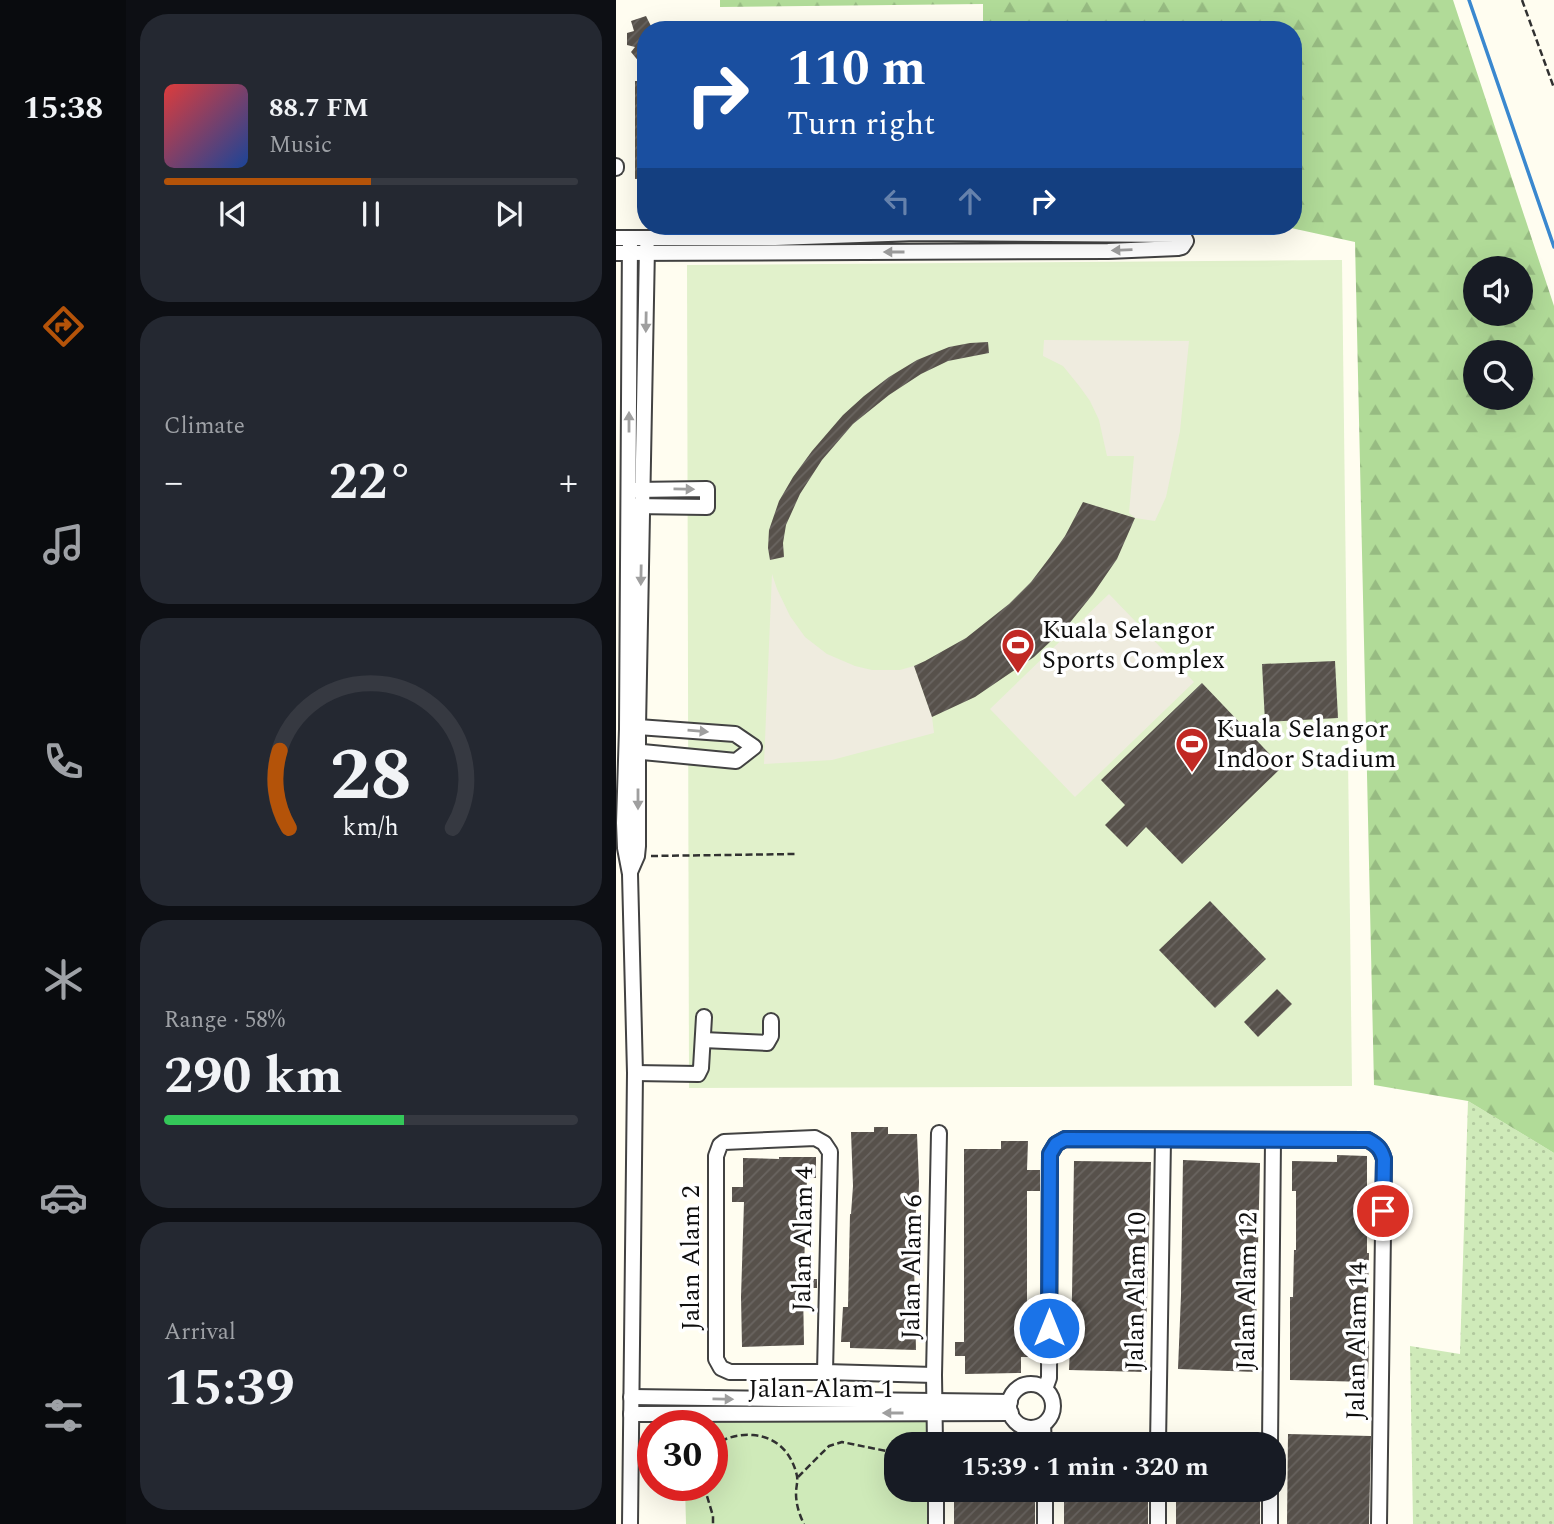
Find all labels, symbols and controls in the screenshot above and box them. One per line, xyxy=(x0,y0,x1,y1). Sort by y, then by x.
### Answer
text: 110 m xyxy=(787,32,926,107)
icon: right xyxy=(672,49,763,140)
text: 15:38 xyxy=(23,84,103,133)
text: 88.7 FM xyxy=(269,88,369,128)
text: Turn right xyxy=(787,100,935,149)
text: Music xyxy=(269,128,332,163)
icon: left xyxy=(878,182,916,220)
icon: ahead xyxy=(951,182,989,220)
icon: right xyxy=(1024,182,1062,220)
icon: previous xyxy=(214,195,252,233)
icon: pause xyxy=(352,195,390,233)
icon: next xyxy=(490,195,528,233)
one-way arrow xyxy=(1111,245,1133,256)
one-way arrow xyxy=(883,246,905,258)
map controls xyxy=(1463,256,1533,410)
button: sound xyxy=(1463,256,1533,326)
icon: directions xyxy=(39,302,88,351)
one-way arrow xyxy=(640,311,652,333)
button: search xyxy=(1463,340,1533,410)
text: Climate xyxy=(164,409,245,444)
one-way arrow xyxy=(623,411,635,433)
text: 22° xyxy=(329,443,413,522)
text: − xyxy=(164,454,183,512)
text: + xyxy=(559,454,578,512)
one-way arrow xyxy=(673,483,695,495)
icon: music xyxy=(39,520,88,569)
one-way arrow xyxy=(635,564,647,586)
place label: Kuala Selangor Sports Complex xyxy=(1042,610,1225,680)
sports icon: Kuala Selangor Sports Complex xyxy=(999,626,1037,675)
place label: Kuala Selangor Indoor Stadium xyxy=(1216,709,1396,779)
text: 28 xyxy=(330,721,412,832)
sports icon: Kuala Selangor Indoor Stadium xyxy=(1173,725,1211,774)
one-way arrow xyxy=(687,726,709,737)
icon: phone xyxy=(39,737,88,786)
one-way arrow xyxy=(632,788,644,810)
text: km/h xyxy=(343,809,399,847)
icon: climate xyxy=(39,955,88,1004)
text: Range · 58% xyxy=(164,1003,285,1038)
text: 290 km xyxy=(164,1037,343,1116)
street label: Jalan Alam 4 xyxy=(782,1166,824,1312)
icon: car xyxy=(39,1173,88,1222)
pin xyxy=(1353,1181,1413,1241)
street label: Jalan Alam 2 xyxy=(671,1185,711,1331)
icon: arrive xyxy=(1364,1192,1402,1230)
street label: Jalan Alam 6 xyxy=(891,1194,933,1340)
street label: Jalan Alam 10 xyxy=(1115,1211,1157,1371)
street label: Jalan Alam 12 xyxy=(1226,1211,1268,1371)
street label: Jalan Alam 14 xyxy=(1336,1261,1378,1421)
position arrow xyxy=(1012,1291,1086,1365)
text: Arrival xyxy=(164,1315,236,1350)
text: 15:39 xyxy=(164,1349,295,1428)
street label: Jalan Alam 1 xyxy=(748,1369,894,1409)
icon: filters xyxy=(39,1391,88,1440)
one-way arrow xyxy=(712,1393,734,1404)
one-way arrow xyxy=(882,1407,904,1419)
speed limit sign: 30 xyxy=(637,1410,728,1501)
text: 15:39 · 1 min · 320 m xyxy=(961,1447,1209,1487)

